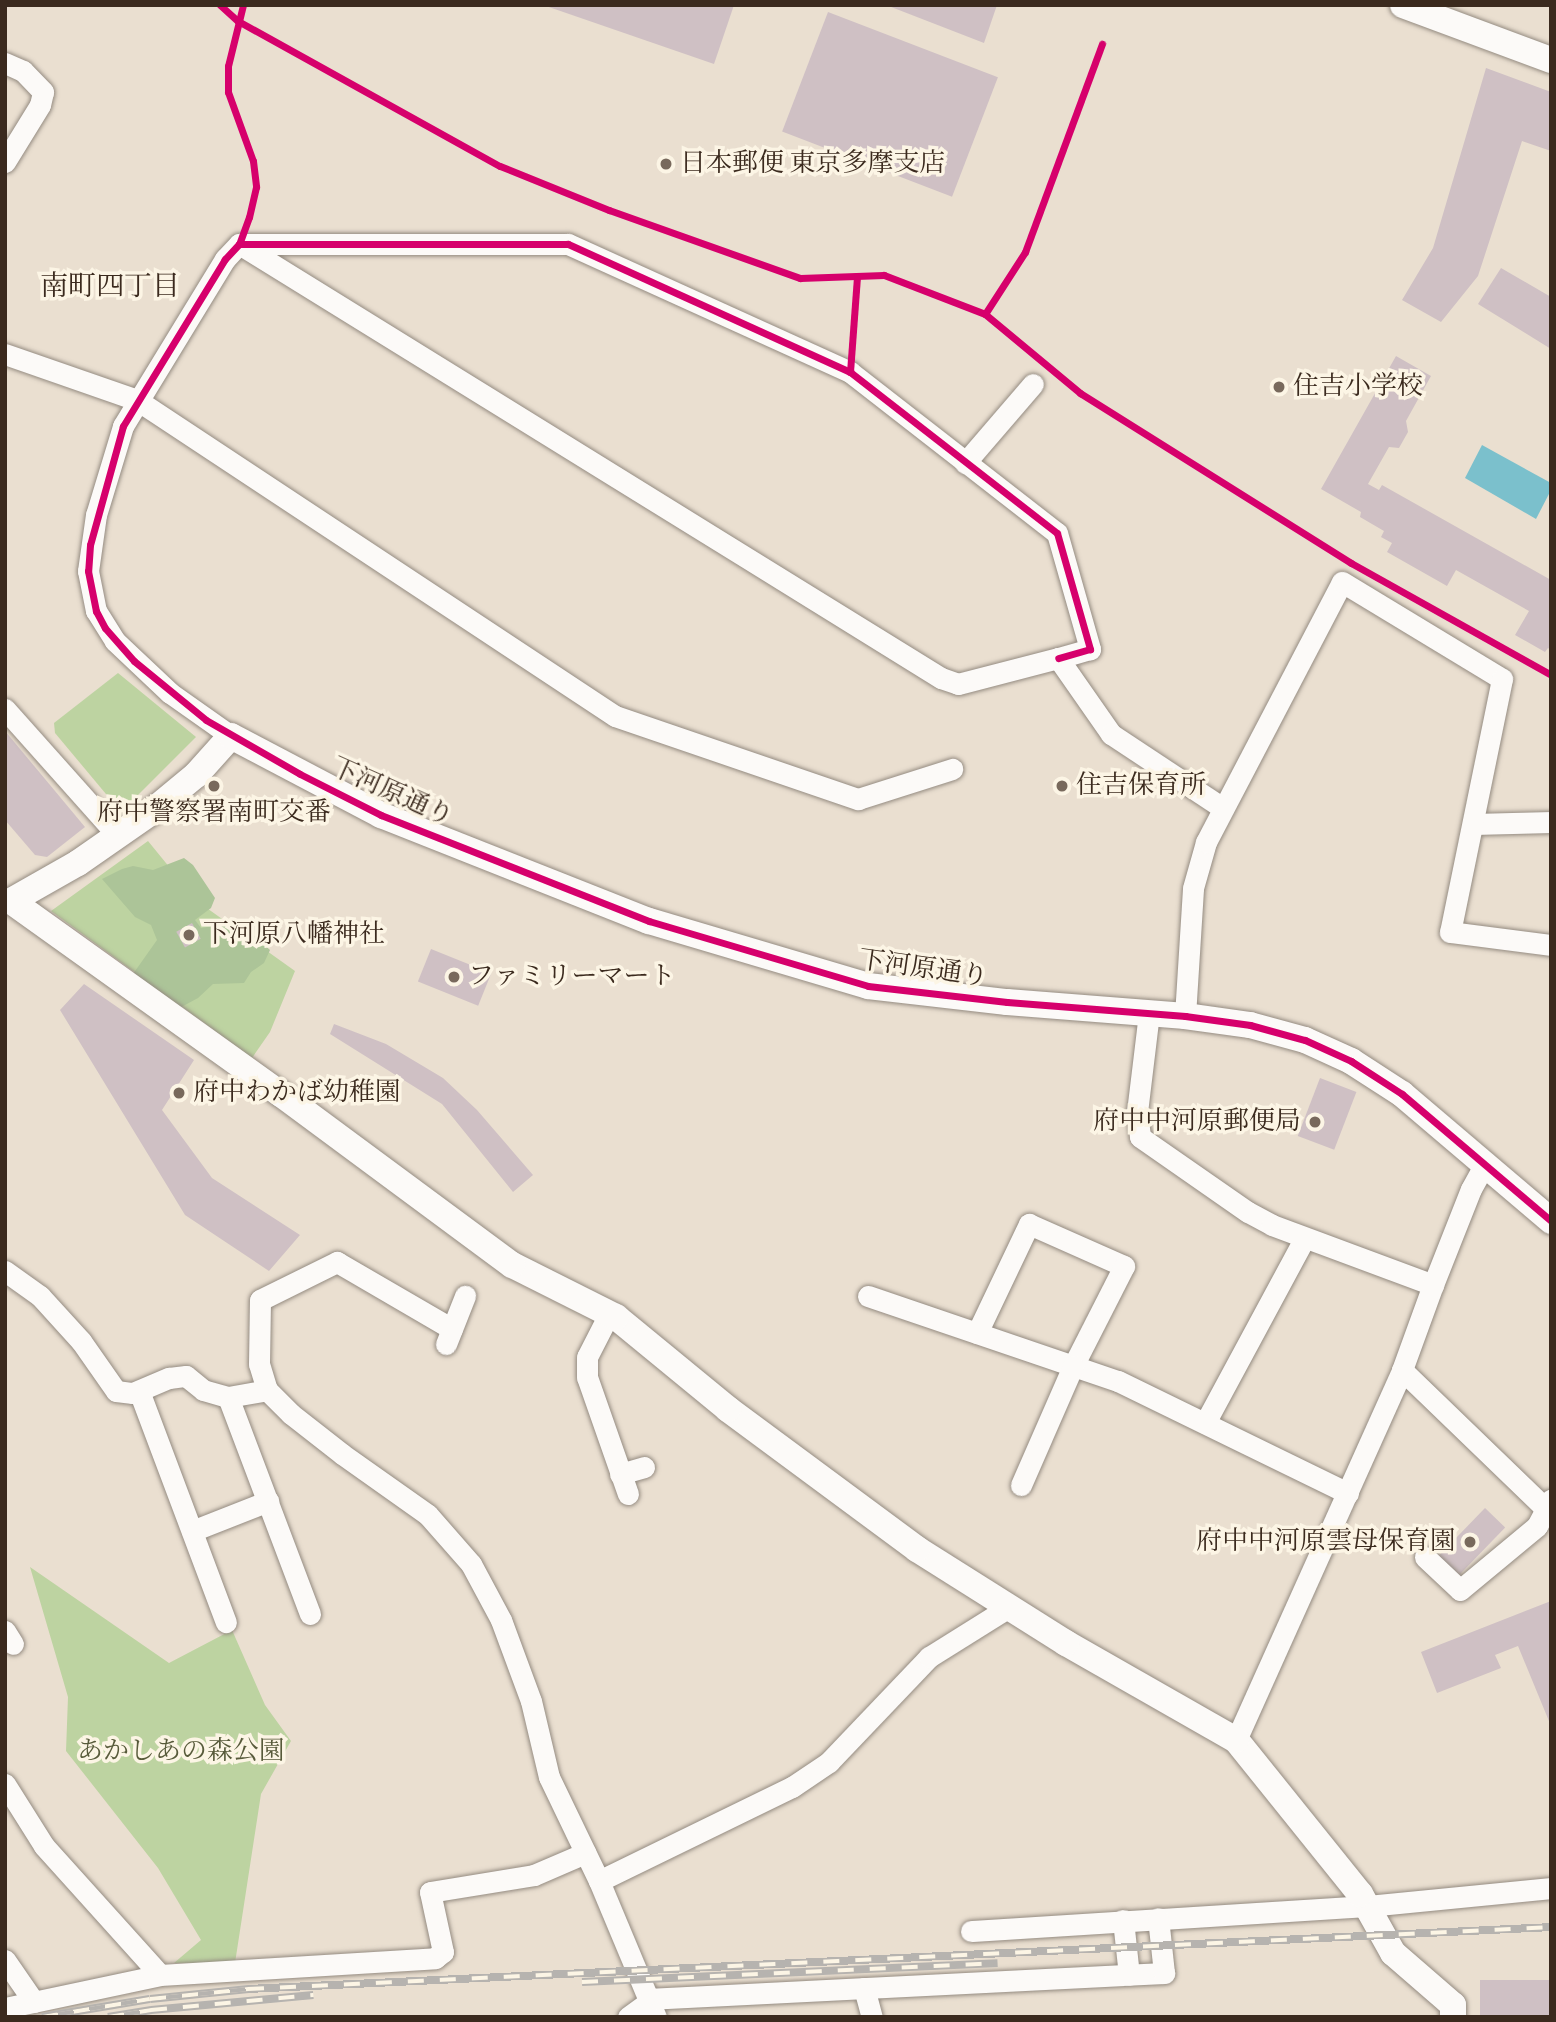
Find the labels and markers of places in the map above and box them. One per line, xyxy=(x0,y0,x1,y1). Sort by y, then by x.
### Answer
place label: 日本郵便 東京多摩支店 xyxy=(680,148,946,180)
marker: 日本郵便 東京多摩支店 xyxy=(658,156,674,172)
place label: 住吉小学校 xyxy=(1293,371,1423,403)
marker: 住吉小学校 xyxy=(1271,379,1287,395)
place label: 住吉保育所 xyxy=(1076,770,1206,802)
marker: 府中警察署南町交番 xyxy=(206,778,222,794)
marker: 住吉保育所 xyxy=(1054,778,1070,794)
place label: 府中警察署南町交番 xyxy=(97,797,331,829)
place label: 下河原八幡神社 xyxy=(203,919,385,951)
marker: 下河原八幡神社 xyxy=(181,927,197,943)
place label: ファミリーマート xyxy=(468,961,676,993)
marker: ファミリーマート xyxy=(446,969,462,985)
place label: 府中わかば幼稚園 xyxy=(193,1077,401,1109)
marker: 府中わかば幼稚園 xyxy=(171,1085,187,1101)
place label: 府中中河原郵便局 xyxy=(1093,1106,1301,1138)
marker: 府中中河原郵便局 xyxy=(1307,1114,1323,1130)
place label: 府中中河原雲母保育園 xyxy=(1196,1526,1456,1558)
marker: 府中中河原雲母保育園 xyxy=(1462,1534,1478,1550)

